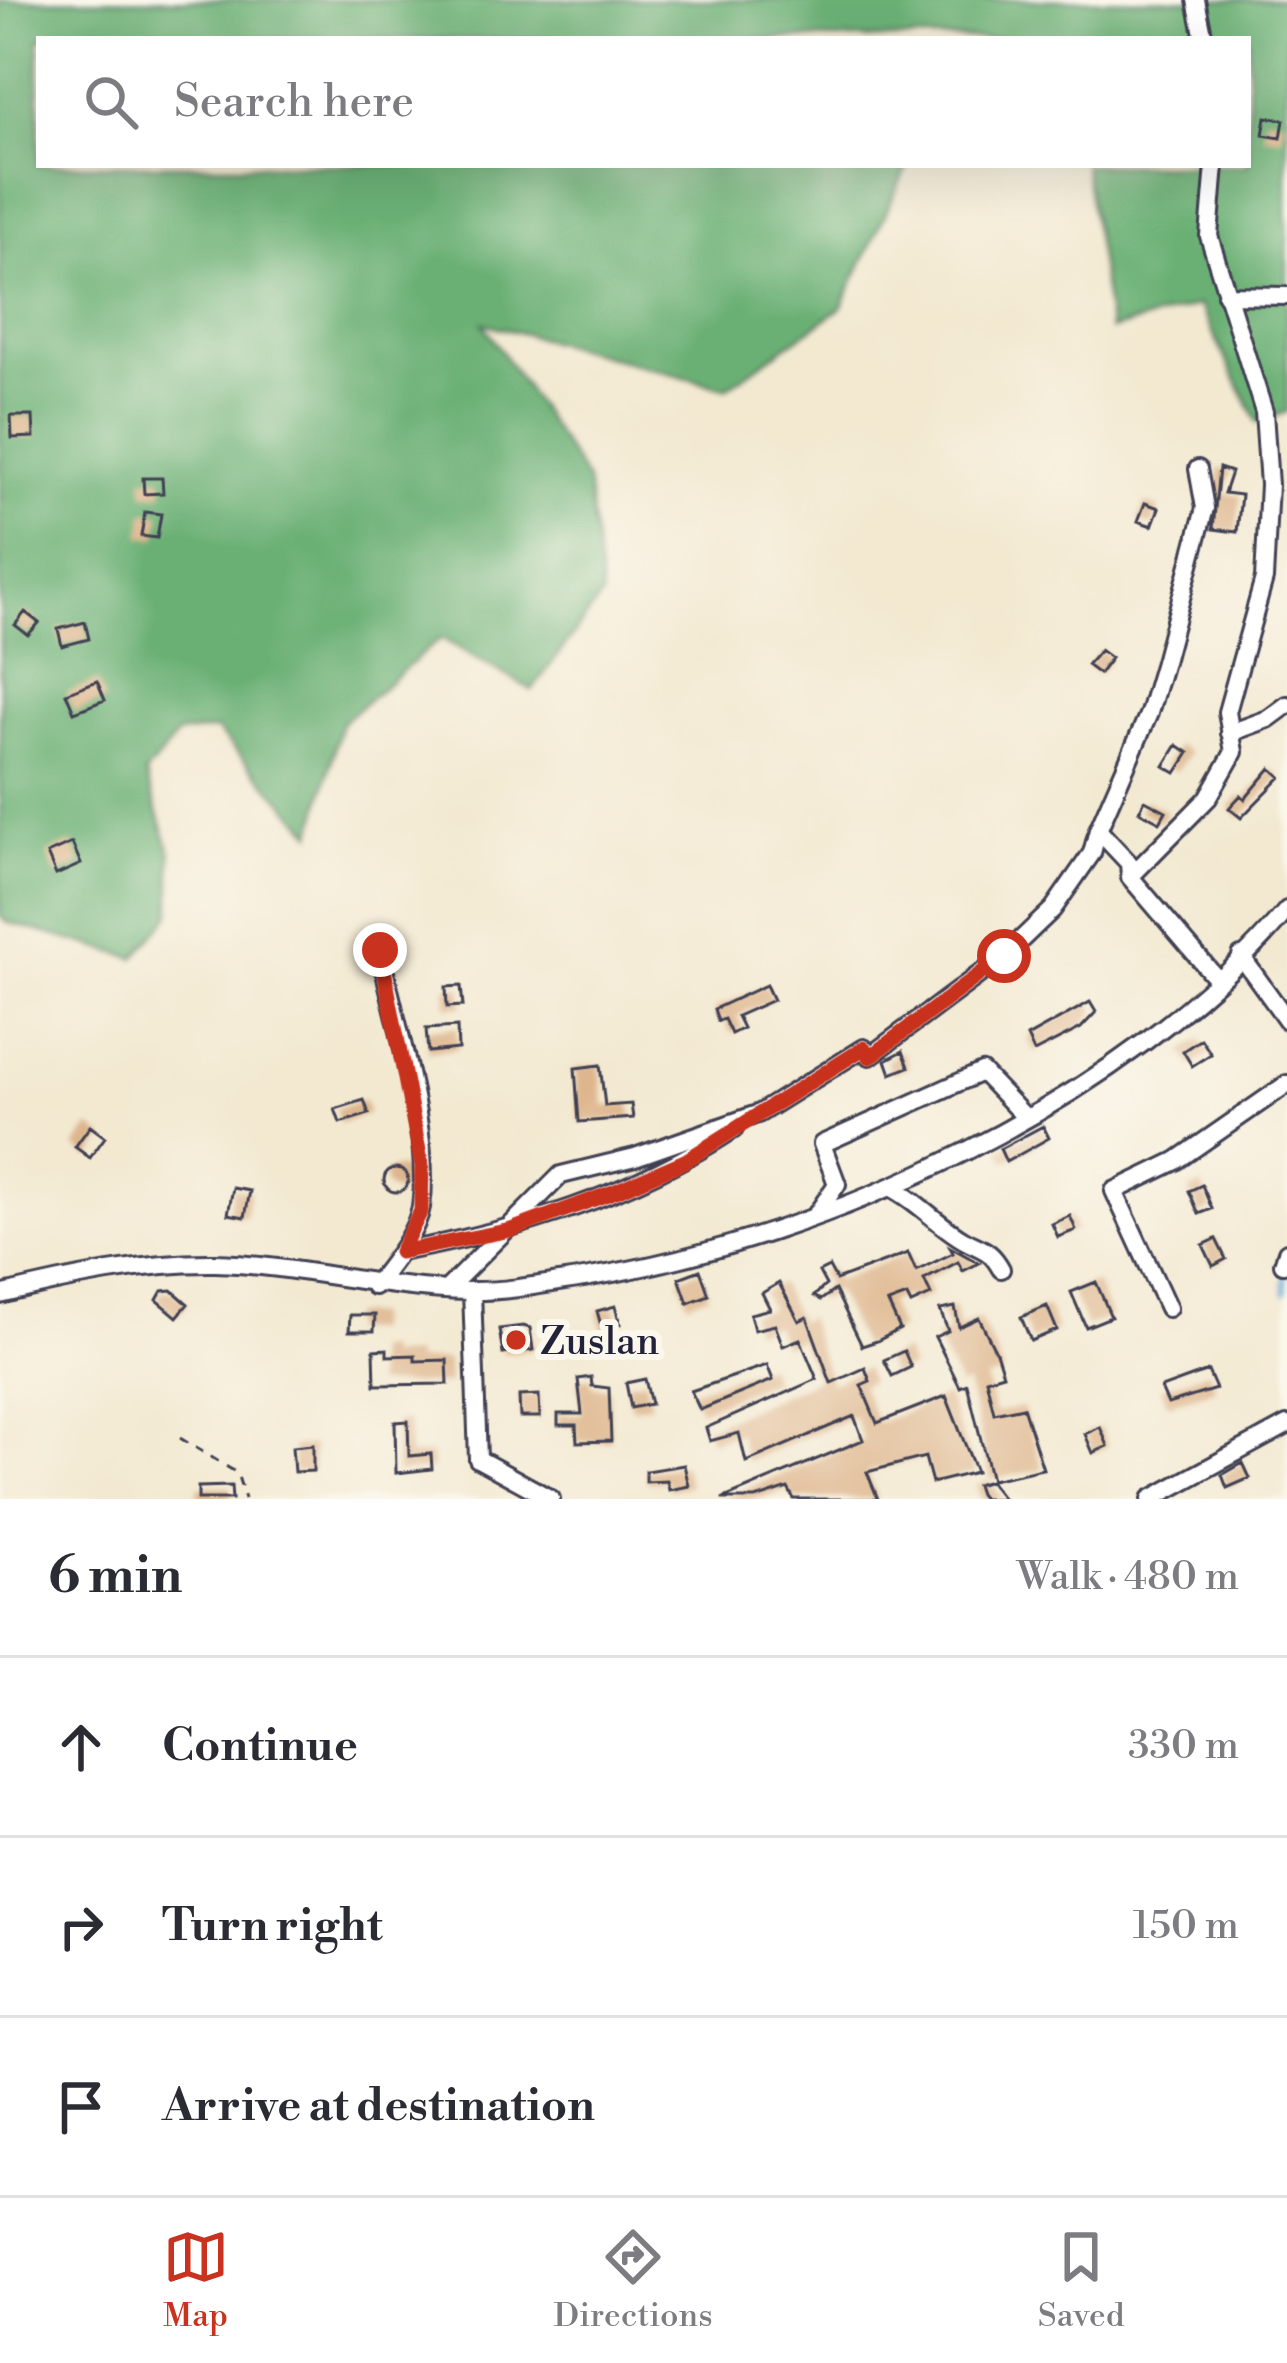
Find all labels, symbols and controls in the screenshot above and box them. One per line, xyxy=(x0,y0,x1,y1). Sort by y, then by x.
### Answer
search box xyxy=(36,36,1251,168)
icon: search xyxy=(78,69,144,135)
text: Search here xyxy=(174,74,414,131)
route end xyxy=(353,923,407,977)
route start xyxy=(977,929,1031,983)
place label: Zuslan xyxy=(540,1318,659,1367)
marker: Zuslan xyxy=(503,1327,529,1353)
text: 6 min xyxy=(48,1545,182,1609)
text: Walk · 480 m xyxy=(1017,1553,1239,1602)
icon: ahead xyxy=(48,1714,114,1780)
text: Continue xyxy=(162,1718,358,1775)
text: 330 m xyxy=(1128,1722,1239,1771)
icon: right xyxy=(48,1894,114,1960)
text: Turn right xyxy=(162,1898,383,1955)
text: 150 m xyxy=(1133,1902,1239,1951)
icon: arrive xyxy=(48,2074,114,2140)
text: Arrive at destination xyxy=(162,2078,595,2135)
tab: Map xyxy=(163,2224,229,2337)
tab: Directions xyxy=(554,2224,713,2337)
tab: Saved xyxy=(1038,2224,1124,2337)

